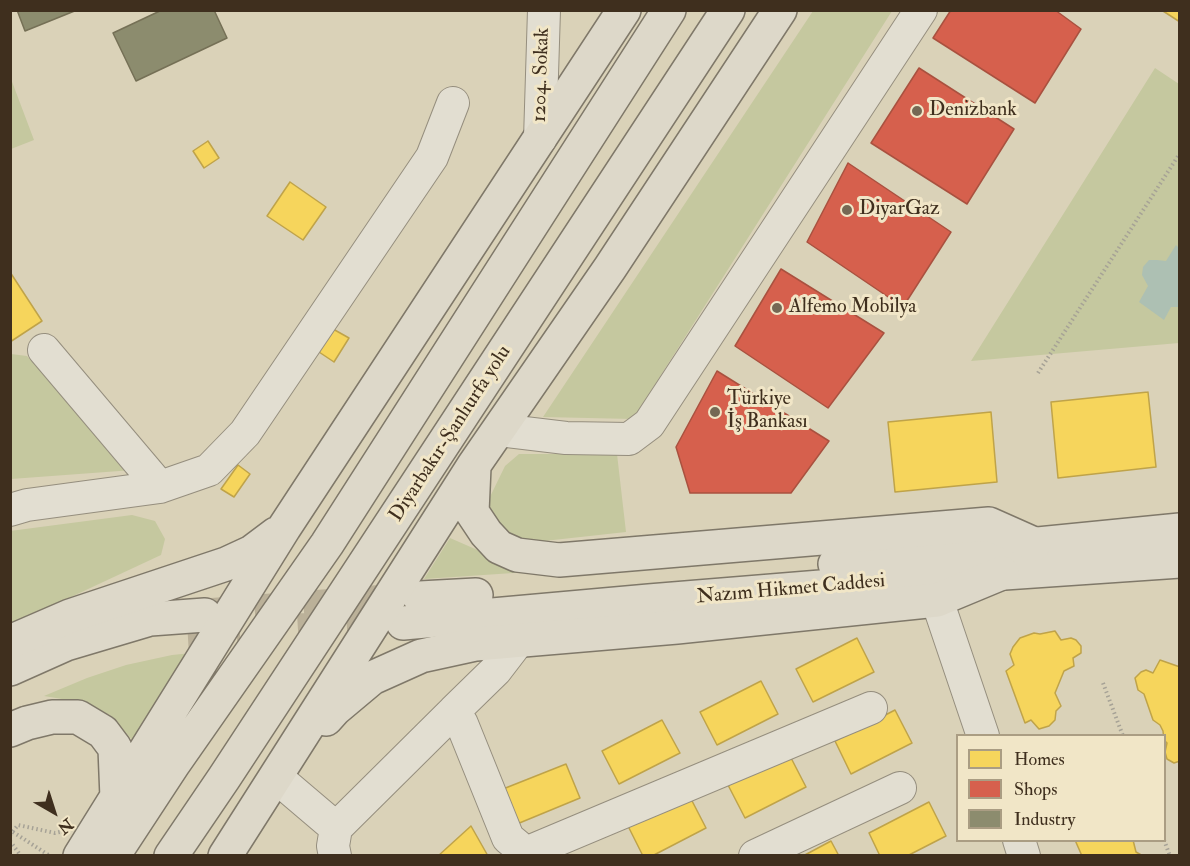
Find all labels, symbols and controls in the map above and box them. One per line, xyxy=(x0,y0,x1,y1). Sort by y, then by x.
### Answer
street label: 1204. Sokak xyxy=(528,27,556,123)
place label: Denizbank xyxy=(929,99,1017,123)
marker: Denizbank xyxy=(910,104,924,118)
place label: DiyarGaz xyxy=(859,198,940,222)
marker: DiyarGaz xyxy=(840,203,854,217)
place label: Alfemo Mobilya xyxy=(789,296,917,320)
marker: Alfemo Mobilya xyxy=(770,301,784,315)
street label: Diyarbakır-Şanlıurfa yolu xyxy=(385,341,517,527)
place label: Türkiye İş Bankası xyxy=(727,388,808,435)
marker: Türkiye İş Bankası xyxy=(708,405,722,419)
street label: Nazım Hikmet Caddesi xyxy=(696,570,886,610)
legend xyxy=(956,734,1166,842)
text: Homes xyxy=(1014,748,1065,771)
text: Shops xyxy=(1014,778,1057,801)
north arrow xyxy=(24,782,84,842)
text: Industry xyxy=(1014,808,1075,831)
text: N xyxy=(53,814,77,838)

